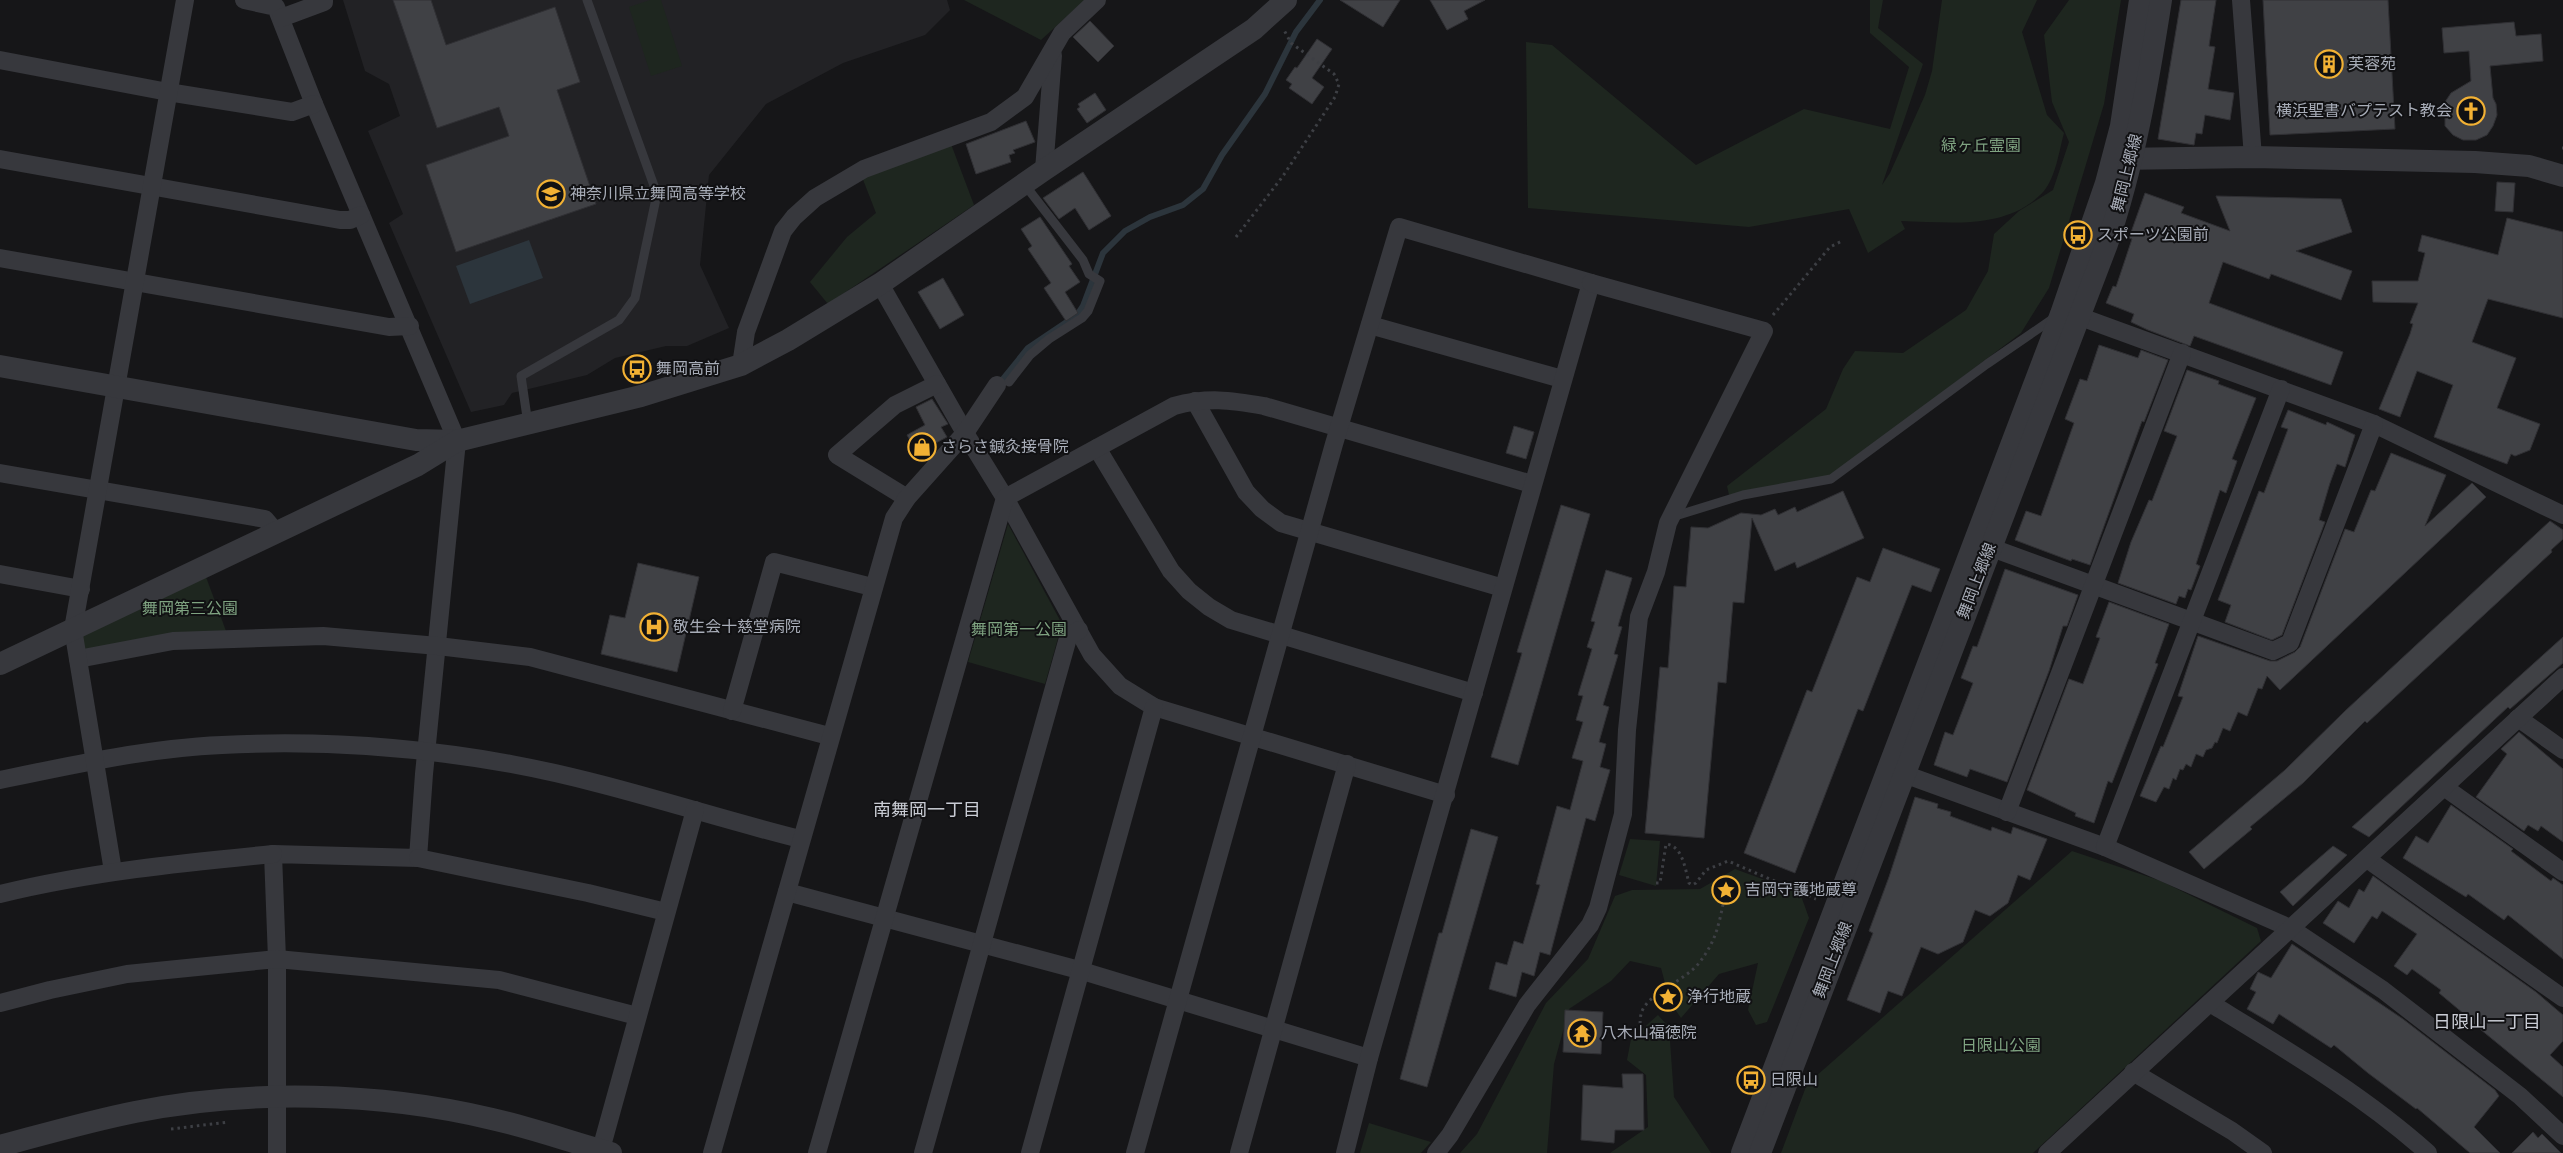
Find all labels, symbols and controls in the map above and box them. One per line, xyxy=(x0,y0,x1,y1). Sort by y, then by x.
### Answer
building icon: 芙蓉苑 xyxy=(2314,49,2344,79)
place label: 芙蓉苑 xyxy=(2348,53,2396,75)
church icon: 横浜聖書バプテスト教会 xyxy=(2456,96,2486,126)
place label: 横浜聖書バプテスト教会 xyxy=(2276,100,2452,122)
street label: 舞岡上郷線 xyxy=(2107,132,2147,214)
park label: 緑ヶ丘霊園 xyxy=(1941,135,2021,157)
school or university icon: 神奈川県立舞岡高等学校 xyxy=(536,179,566,209)
place label: 神奈川県立舞岡高等学校 xyxy=(570,183,746,205)
bus stop icon: スポーツ公園前 xyxy=(2063,220,2093,250)
place label: スポーツ公園前 xyxy=(2097,224,2209,246)
bus stop icon: 舞岡高前 xyxy=(622,354,652,384)
place label: 舞岡高前 xyxy=(656,358,720,380)
shop icon: さらさ鍼灸接骨院 xyxy=(907,432,937,462)
place label: さらさ鍼灸接骨院 xyxy=(941,436,1069,458)
street label: 舞岡上郷線 xyxy=(1952,540,2002,622)
park label: 舞岡第三公園 xyxy=(142,598,238,620)
hospital icon: 敬生会十慈堂病院 xyxy=(639,612,669,642)
place label: 敬生会十慈堂病院 xyxy=(673,616,801,638)
park label: 舞岡第一公園 xyxy=(971,619,1067,641)
district label: 南舞岡一丁目 xyxy=(873,798,981,823)
place icon: 吉岡守護地蔵尊 xyxy=(1711,875,1741,905)
place label: 吉岡守護地蔵尊 xyxy=(1745,879,1857,901)
street label: 舞岡上郷線 xyxy=(1808,919,1858,1001)
place icon: 浄行地蔵 xyxy=(1653,982,1683,1012)
place label: 浄行地蔵 xyxy=(1687,986,1751,1008)
district label: 日限山一丁目 xyxy=(2433,1010,2541,1035)
temple icon: 八木山福徳院 xyxy=(1567,1018,1597,1048)
place label: 八木山福徳院 xyxy=(1601,1022,1697,1044)
park label: 日限山公園 xyxy=(1961,1035,2041,1057)
bus stop icon: 日限山 xyxy=(1736,1065,1766,1095)
place label: 日限山 xyxy=(1770,1069,1818,1091)

